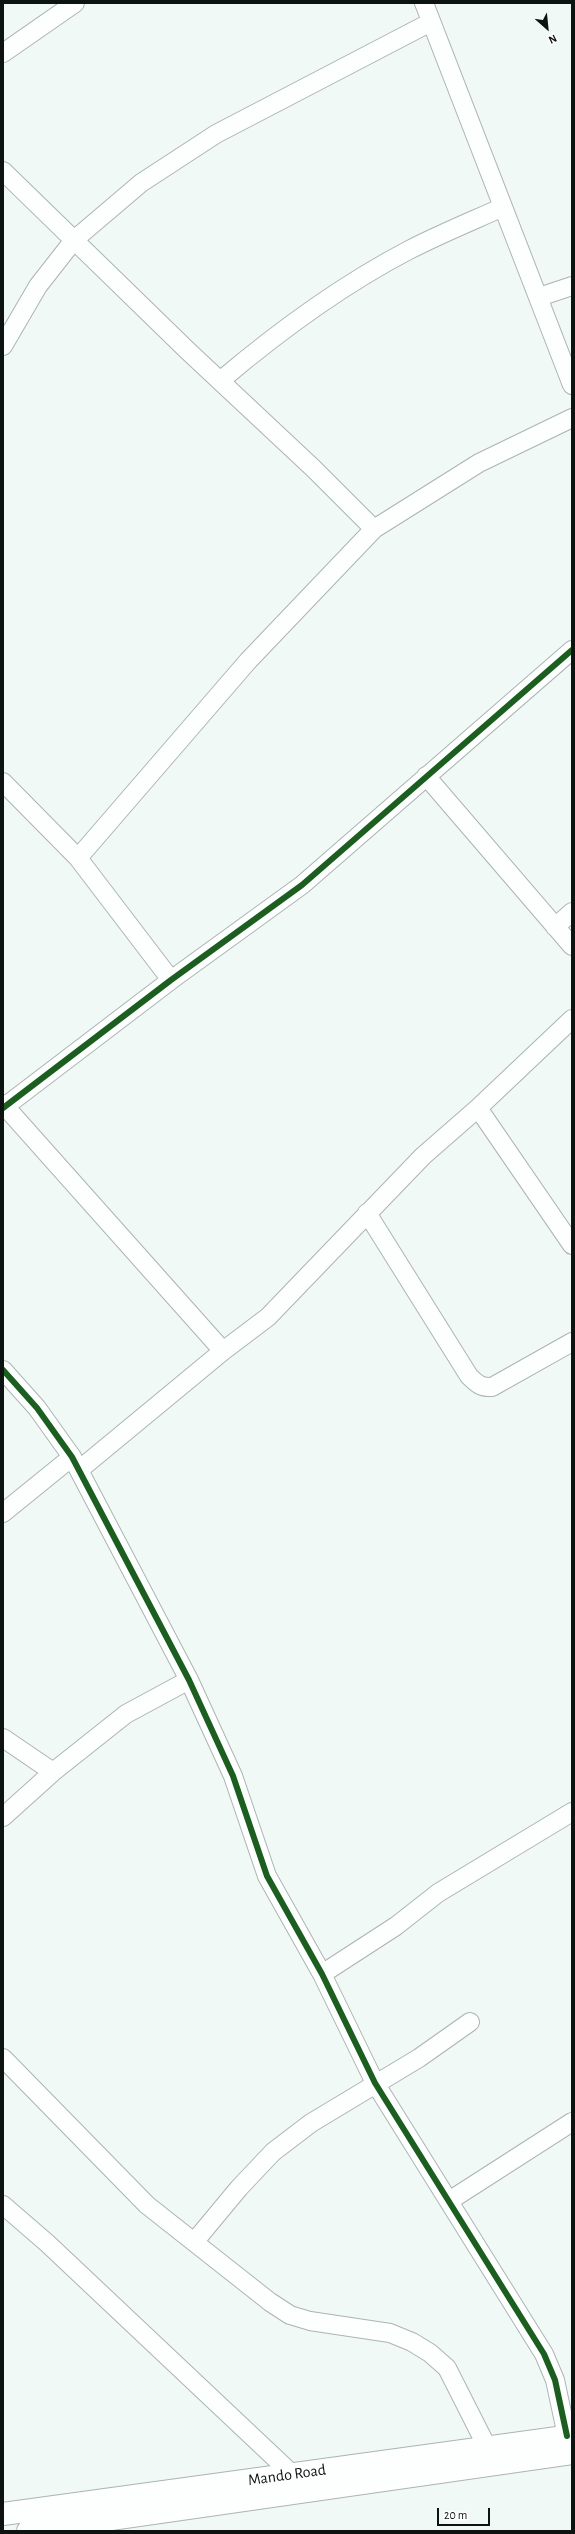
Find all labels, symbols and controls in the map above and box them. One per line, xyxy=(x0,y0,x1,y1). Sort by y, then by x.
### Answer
north arrow xyxy=(527,8,567,48)
text: N xyxy=(547,32,559,46)
street label: Mando Road xyxy=(247,2460,327,2490)
scale bar xyxy=(439,2500,492,2526)
text: 20 m xyxy=(444,2509,467,2521)

